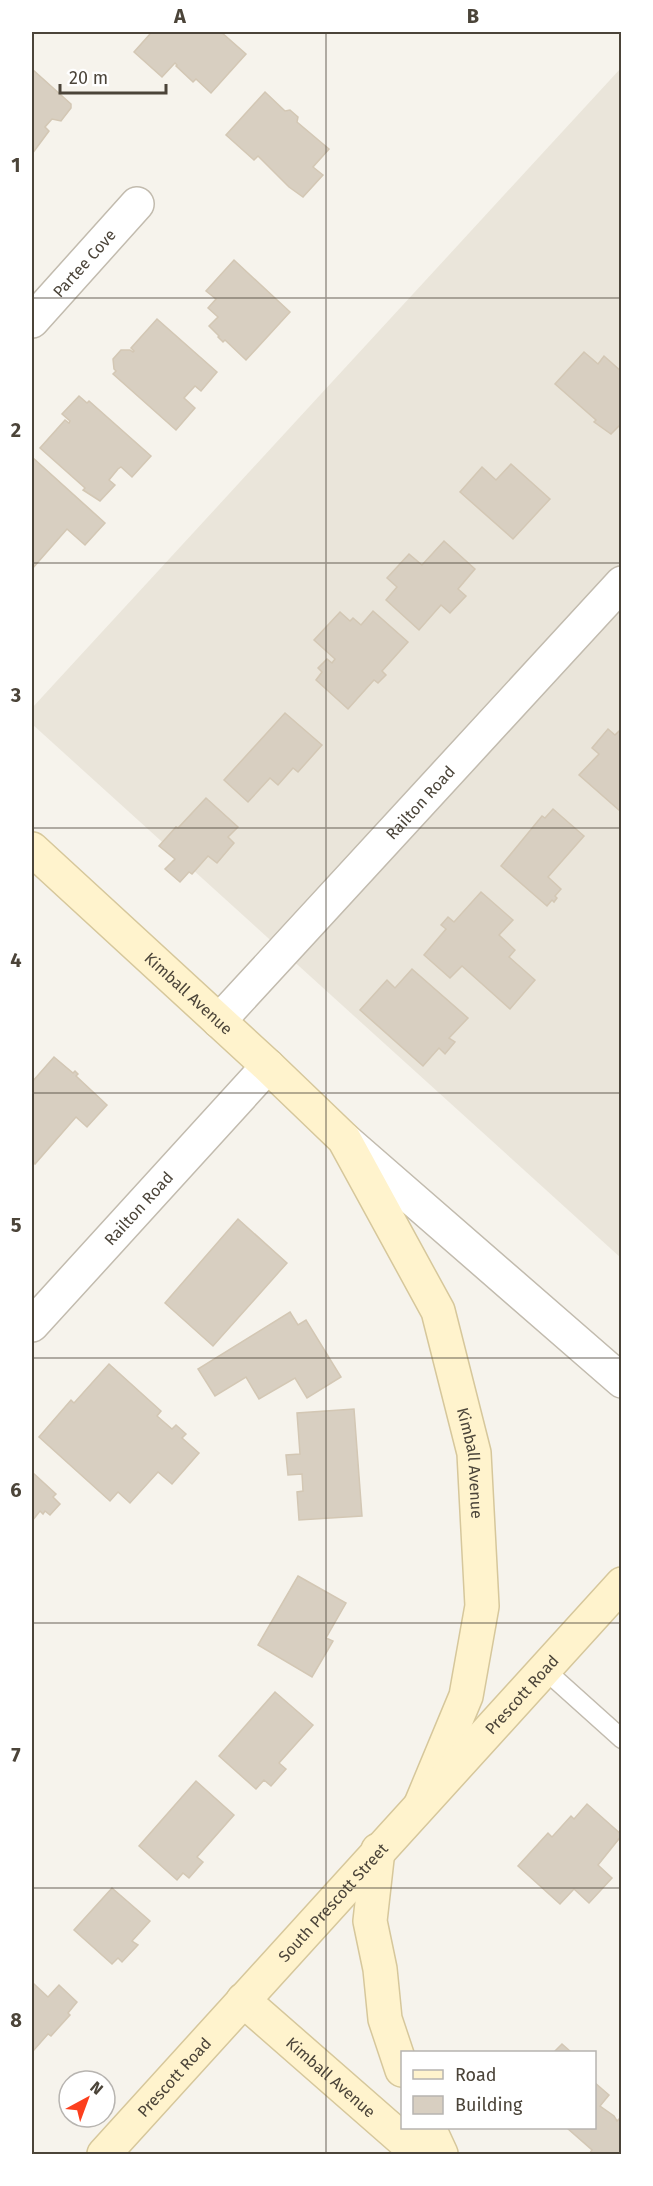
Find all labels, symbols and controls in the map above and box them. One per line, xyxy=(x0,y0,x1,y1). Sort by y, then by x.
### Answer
text: A xyxy=(173,4,187,28)
text: B xyxy=(467,4,479,28)
scale bar xyxy=(60,57,166,95)
text: 20 m xyxy=(69,67,108,89)
text: 1 xyxy=(11,153,21,177)
street label: Partee Cove xyxy=(49,225,120,301)
text: 2 xyxy=(11,418,21,442)
text: 3 xyxy=(10,683,21,707)
street label: Railton Road xyxy=(382,762,459,843)
text: 4 xyxy=(10,948,22,972)
street label: Kimball Avenue xyxy=(141,949,236,1039)
street label: Railton Road xyxy=(100,1168,177,1249)
text: 5 xyxy=(11,1213,22,1237)
street label: Kimball Avenue xyxy=(453,1406,486,1519)
text: 6 xyxy=(10,1478,22,1502)
street label: Prescott Road xyxy=(481,1651,563,1738)
text: 7 xyxy=(11,1743,21,1767)
street label: South Prescott Street xyxy=(274,1839,392,1966)
text: 8 xyxy=(10,2008,22,2032)
street label: Kimball Avenue xyxy=(282,2033,379,2122)
street label: Prescott Road xyxy=(134,2034,215,2121)
legend xyxy=(401,2051,596,2129)
text: Road xyxy=(455,2064,497,2086)
north arrow xyxy=(57,2069,117,2129)
text: N xyxy=(86,2077,107,2099)
text: Building xyxy=(455,2094,523,2116)

